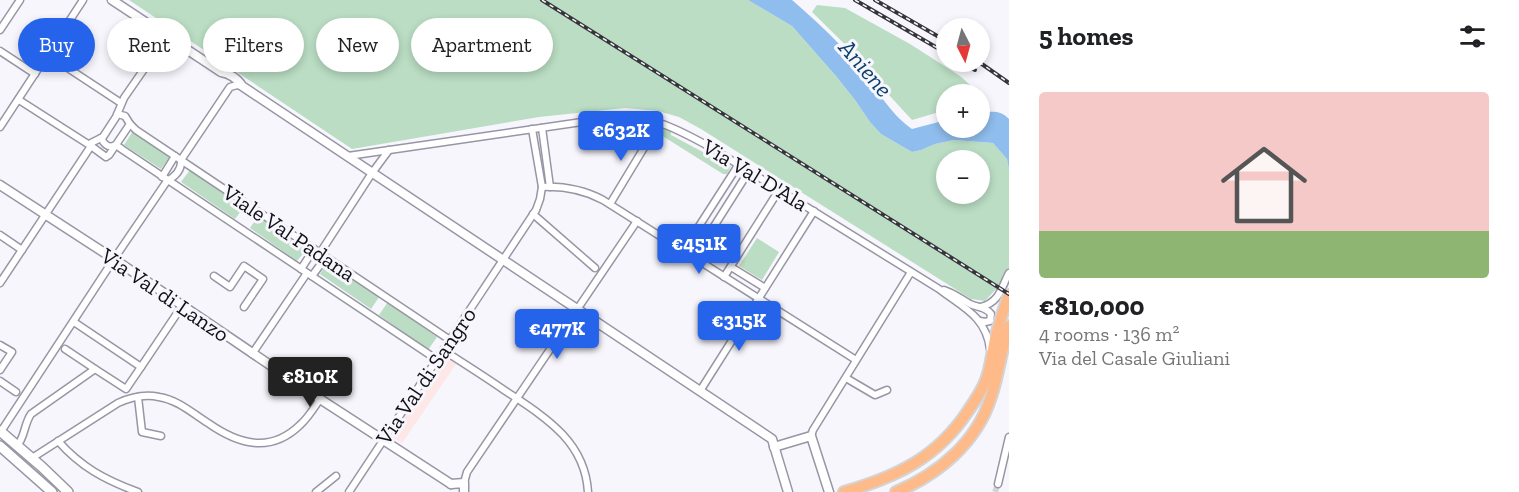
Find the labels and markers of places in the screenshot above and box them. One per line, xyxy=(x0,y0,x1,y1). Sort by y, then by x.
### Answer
pin: €632K xyxy=(579,111,663,162)
pin: €451K xyxy=(657,224,741,275)
pin: €315K xyxy=(697,301,781,352)
pin: €477K xyxy=(515,309,599,360)
pin: €810K xyxy=(268,357,352,408)

